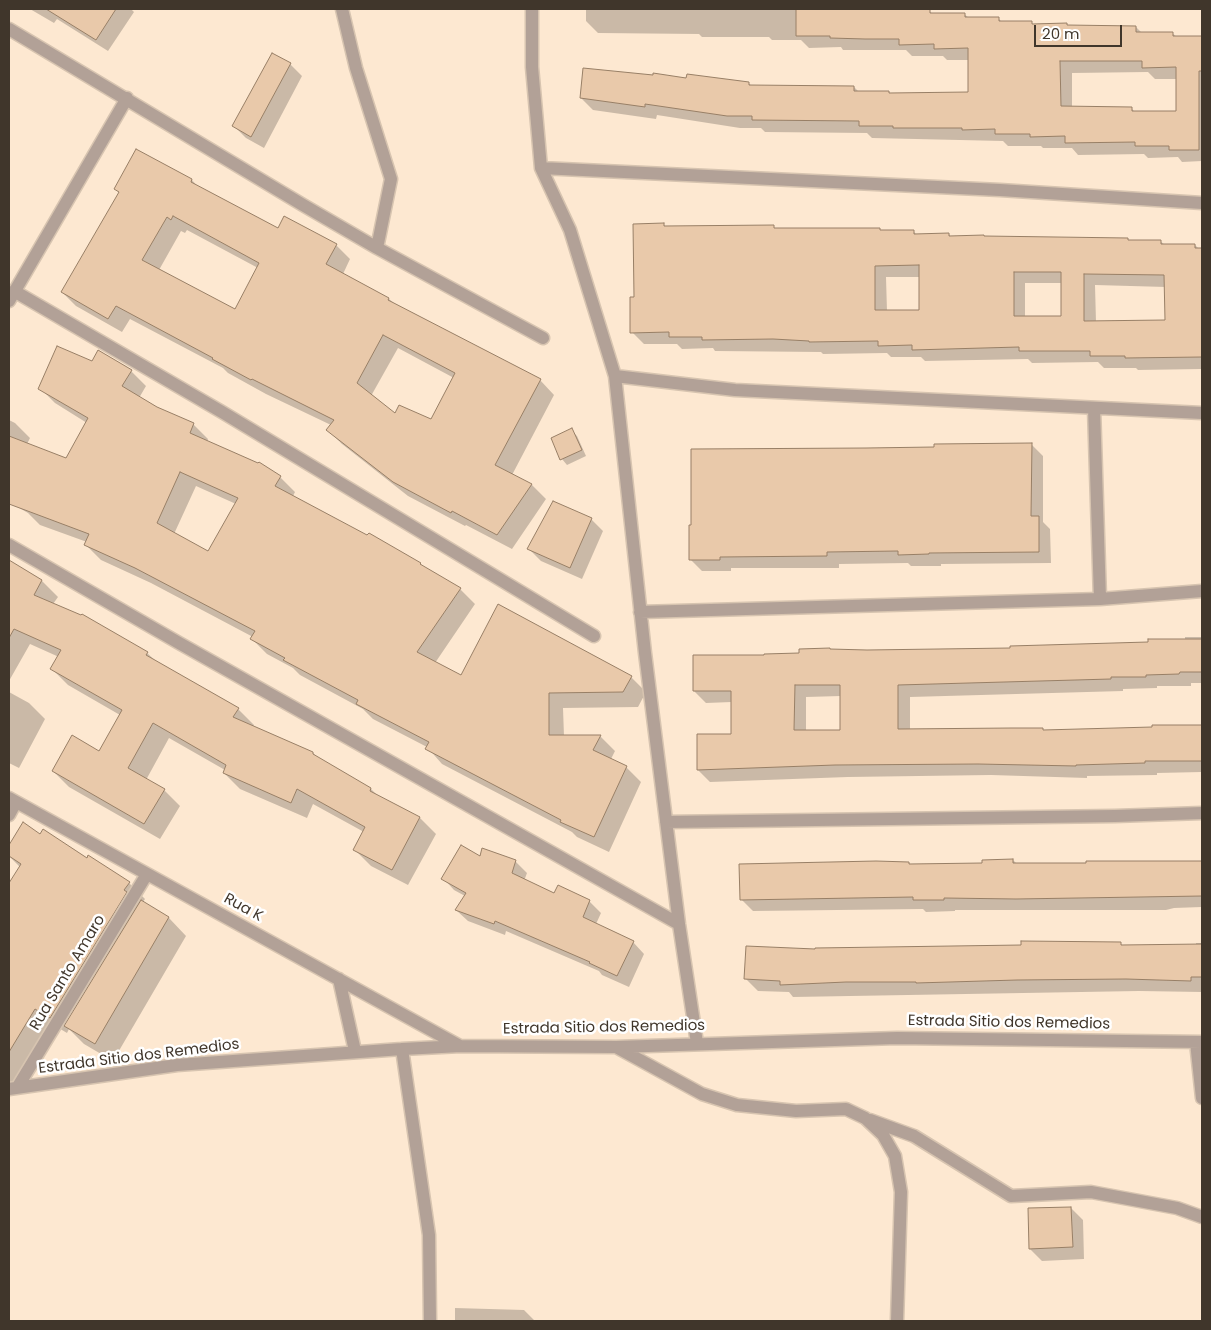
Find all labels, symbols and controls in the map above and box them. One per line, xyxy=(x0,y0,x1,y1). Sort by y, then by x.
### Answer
scale bar xyxy=(1036,15,1124,47)
text: 20 m xyxy=(1042,23,1080,44)
street label: Rua K xyxy=(220,890,266,926)
street label: Rua Santo Amaro xyxy=(26,912,110,1034)
street label: Estrada Sitio dos Remedios xyxy=(908,1012,1110,1034)
street label: Estrada Sitio dos Remedios xyxy=(503,1017,705,1039)
street label: Estrada Sitio dos Remedios xyxy=(38,1036,240,1078)

